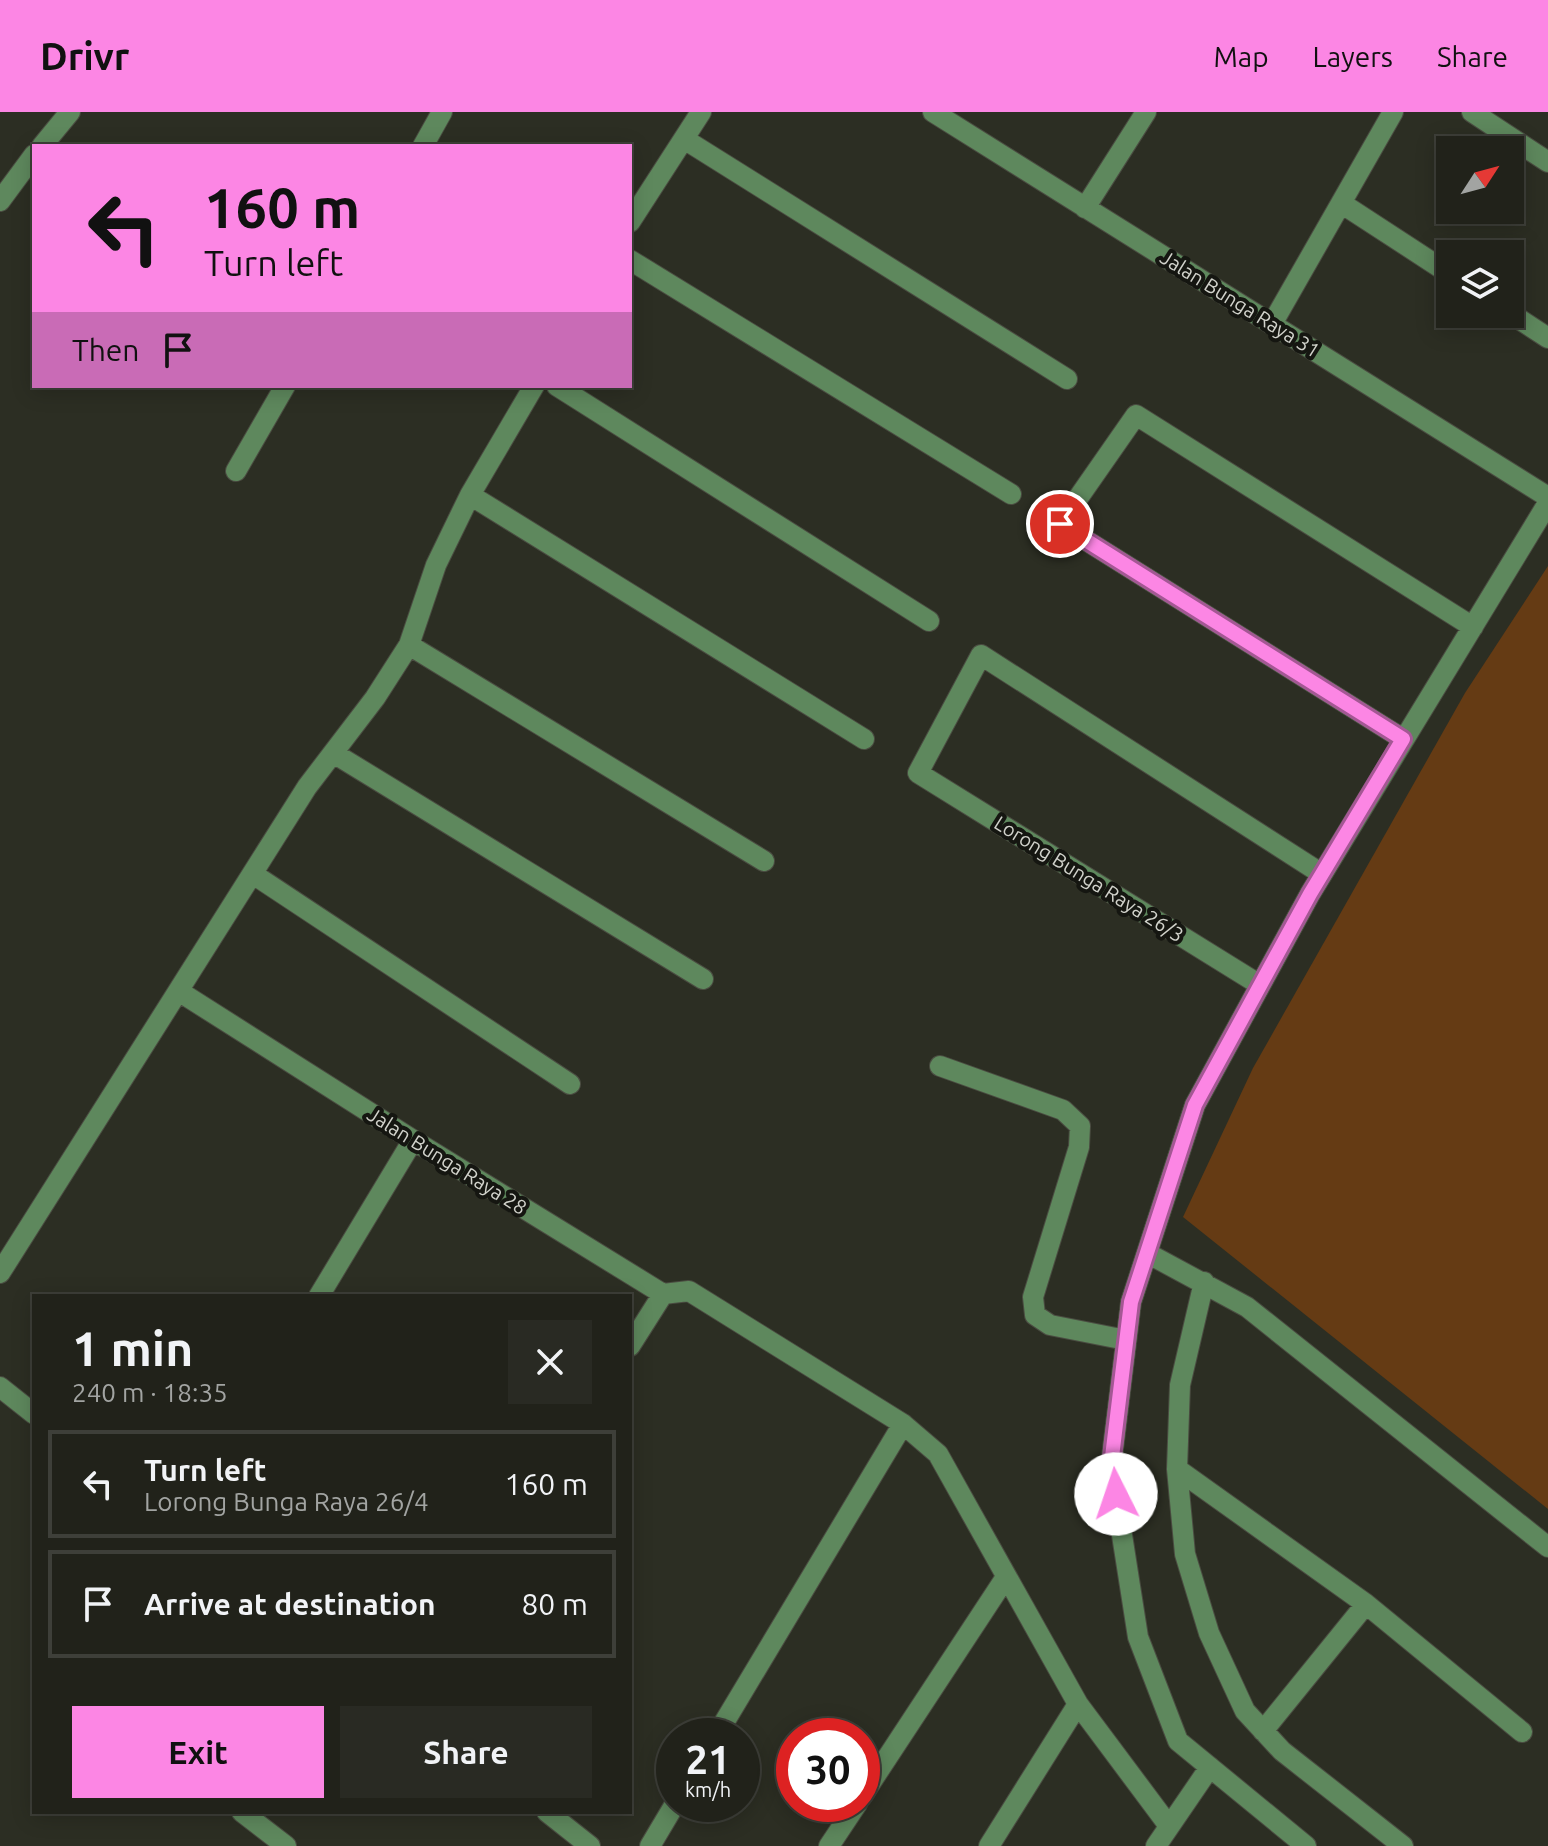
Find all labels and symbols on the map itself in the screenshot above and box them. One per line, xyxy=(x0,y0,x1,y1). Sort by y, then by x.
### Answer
north arrow xyxy=(1436,136,1524,224)
street label: Jalan Bunga Raya 31 xyxy=(1156,245,1324,362)
pin xyxy=(1026,490,1094,558)
street label: Lorong Bunga Raya 26/3 xyxy=(990,811,1188,946)
street label: Jalan Bunga Raya 28 xyxy=(363,1102,531,1219)
position arrow xyxy=(1074,1452,1158,1536)
speed limit sign: 30 xyxy=(776,1718,880,1822)

